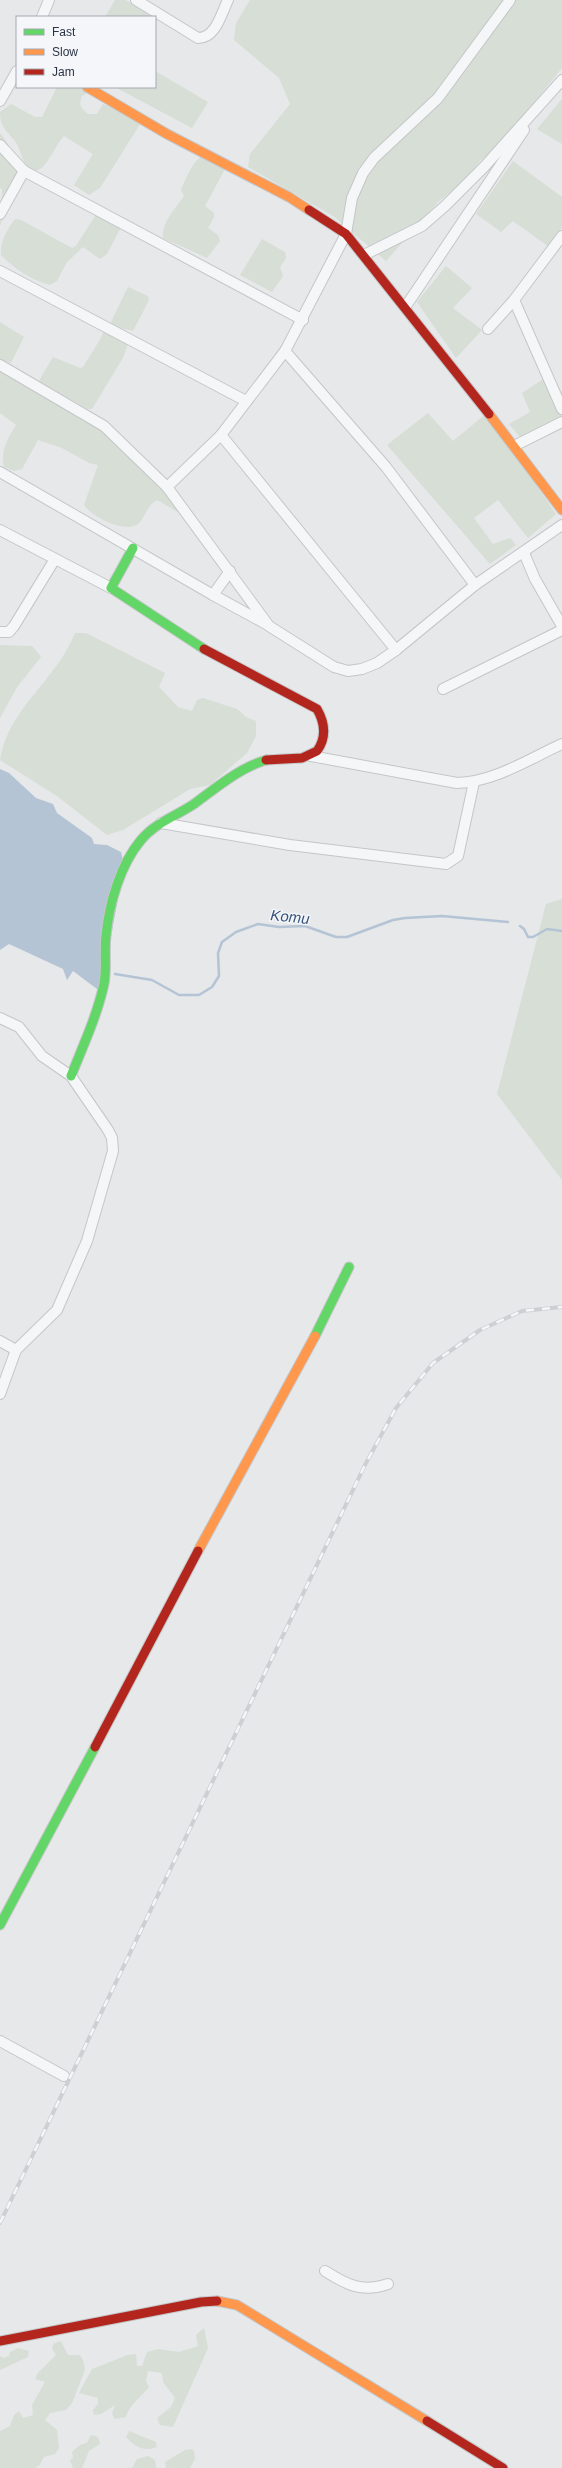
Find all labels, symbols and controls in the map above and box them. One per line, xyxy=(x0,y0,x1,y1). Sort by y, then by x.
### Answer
legend xyxy=(16,16,156,88)
text: Fast xyxy=(52,25,76,39)
text: Slow xyxy=(52,45,78,59)
text: Jam xyxy=(52,65,75,79)
water label: Komu xyxy=(270,906,311,927)

